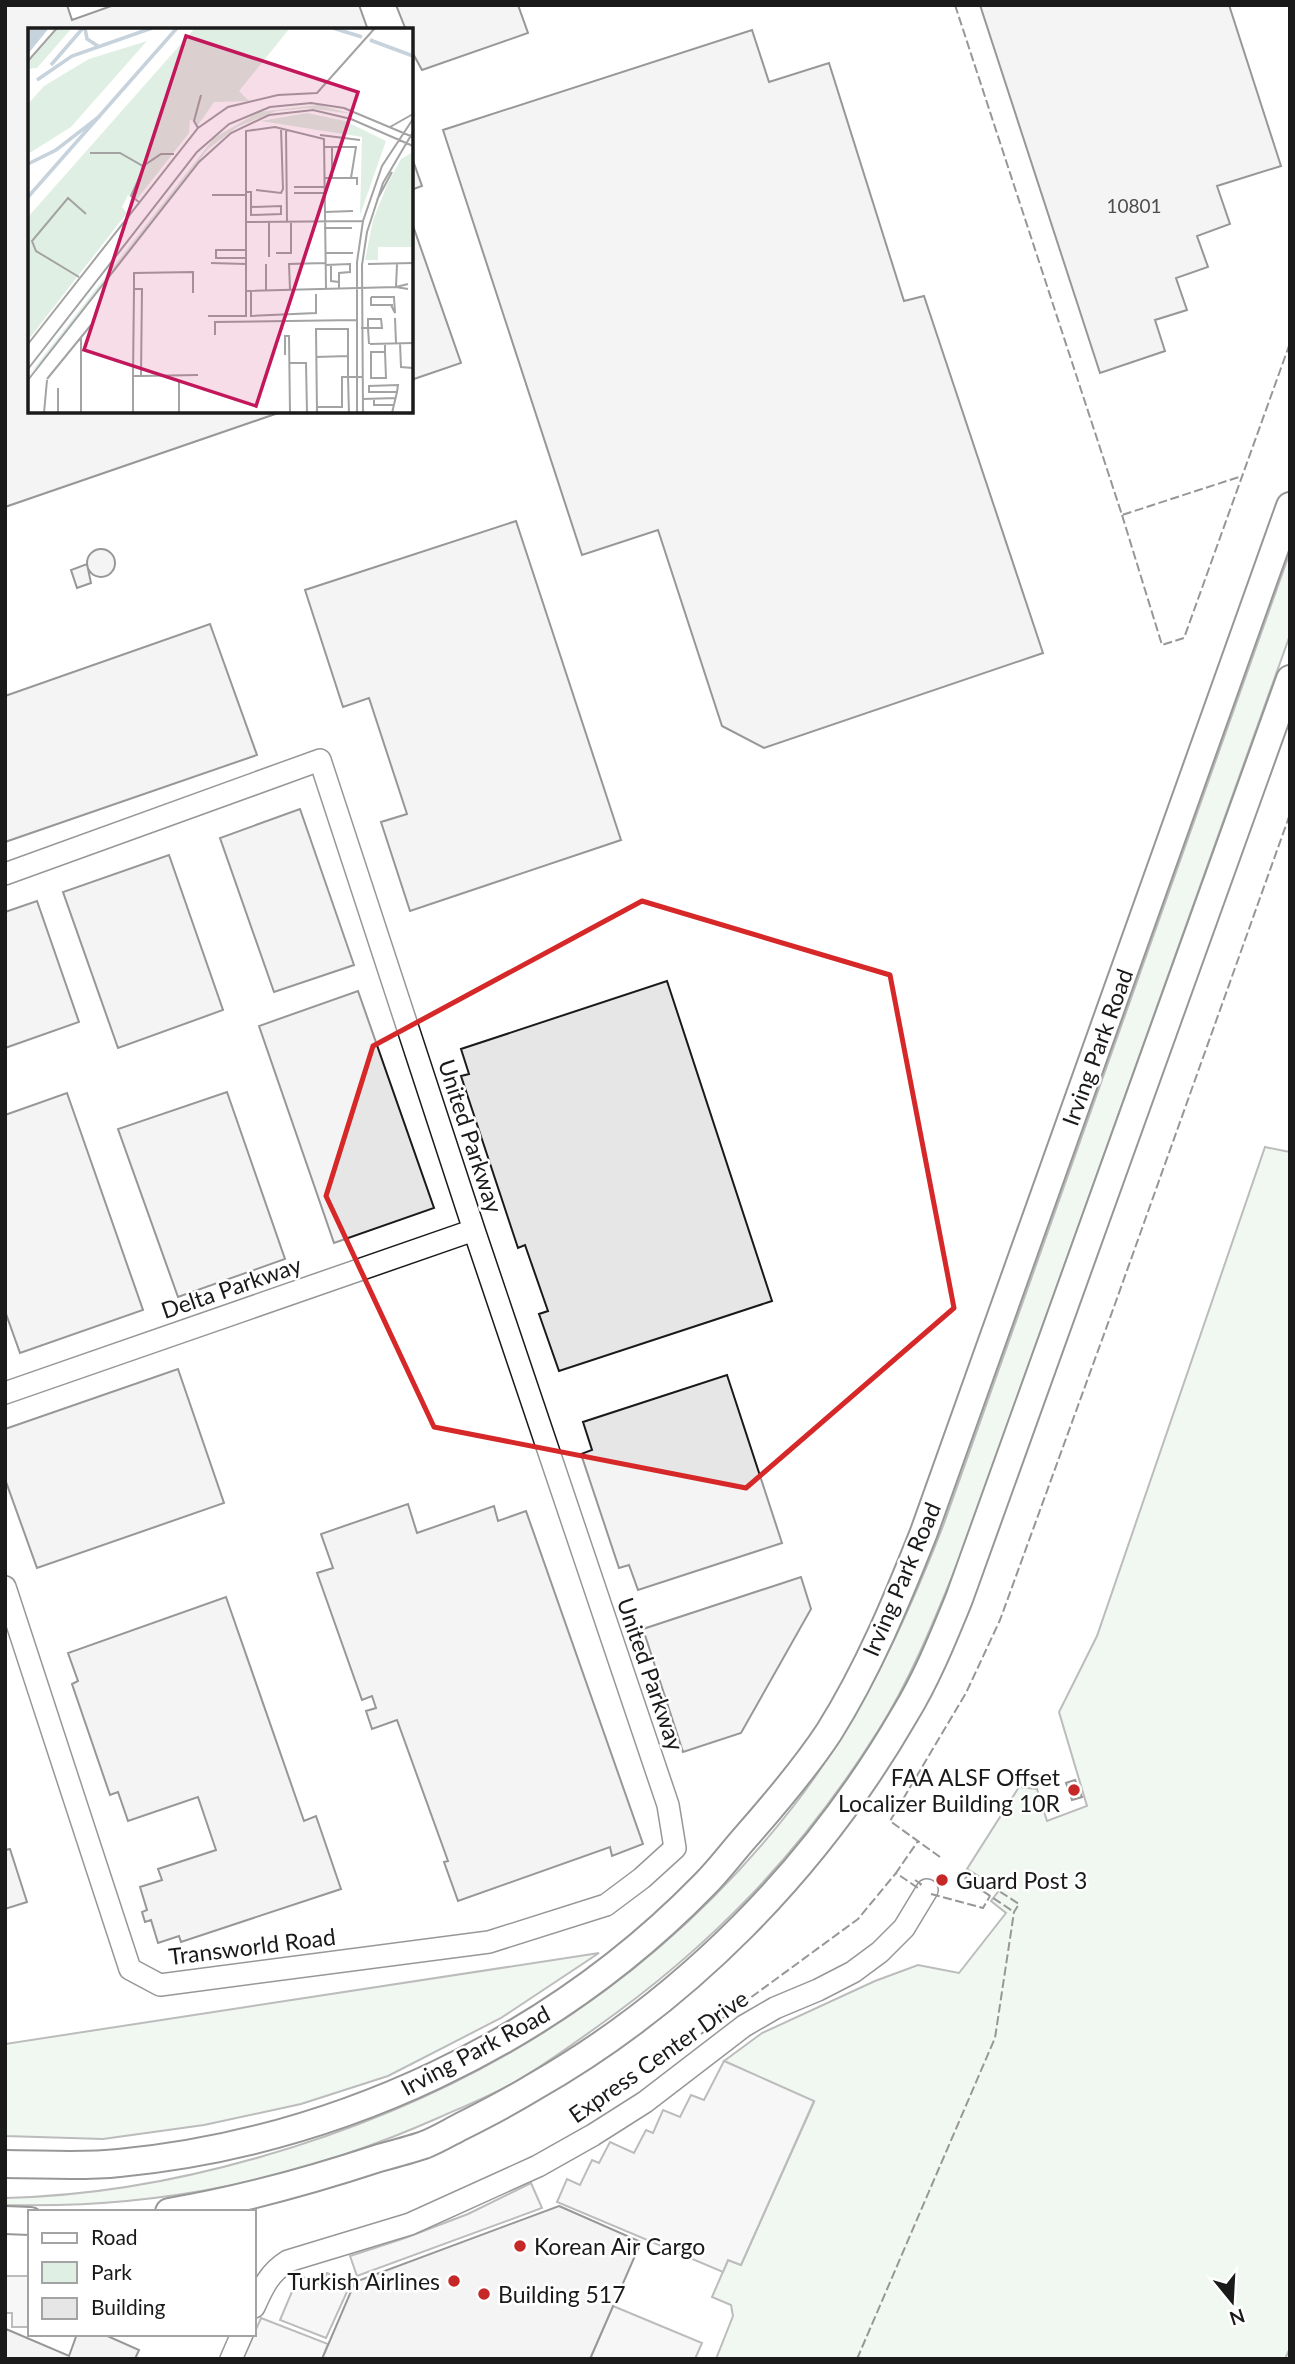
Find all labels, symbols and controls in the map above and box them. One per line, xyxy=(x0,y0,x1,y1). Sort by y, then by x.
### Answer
inset map xyxy=(28,28,413,413)
house number: 10801 xyxy=(1106,194,1162,217)
street label: Irving Park Road xyxy=(1056,965,1138,1129)
street label: United Parkway xyxy=(433,1056,509,1216)
street label: Delta Parkway xyxy=(157,1250,305,1324)
street label: Irving Park Road xyxy=(856,1498,946,1660)
street label: United Parkway xyxy=(612,1594,690,1754)
place label: FAA ALSF Offset Localizer Building 10R xyxy=(838,1763,1061,1817)
marker: FAA ALSF Offset Localizer Building 10R xyxy=(1066,1782,1082,1798)
place label: Guard Post 3 xyxy=(956,1866,1087,1894)
marker: Guard Post 3 xyxy=(934,1872,950,1888)
street label: Transworld Road xyxy=(167,1922,337,1970)
street label: Express Center Drive xyxy=(563,1984,753,2128)
street label: Irving Park Road xyxy=(396,1999,554,2101)
legend xyxy=(28,2210,256,2336)
text: Road xyxy=(91,2224,138,2249)
place label: Korean Air Cargo xyxy=(534,2232,705,2260)
marker: Korean Air Cargo xyxy=(512,2238,528,2254)
text: Park xyxy=(91,2259,132,2284)
north arrow xyxy=(1197,2266,1267,2336)
place label: Turkish Airlines xyxy=(287,2267,440,2295)
marker: Turkish Airlines xyxy=(446,2273,462,2289)
place label: Building 517 xyxy=(498,2280,626,2308)
marker: Building 517 xyxy=(476,2286,492,2302)
text: Building xyxy=(91,2294,166,2319)
text: N xyxy=(1227,2304,1248,2331)

